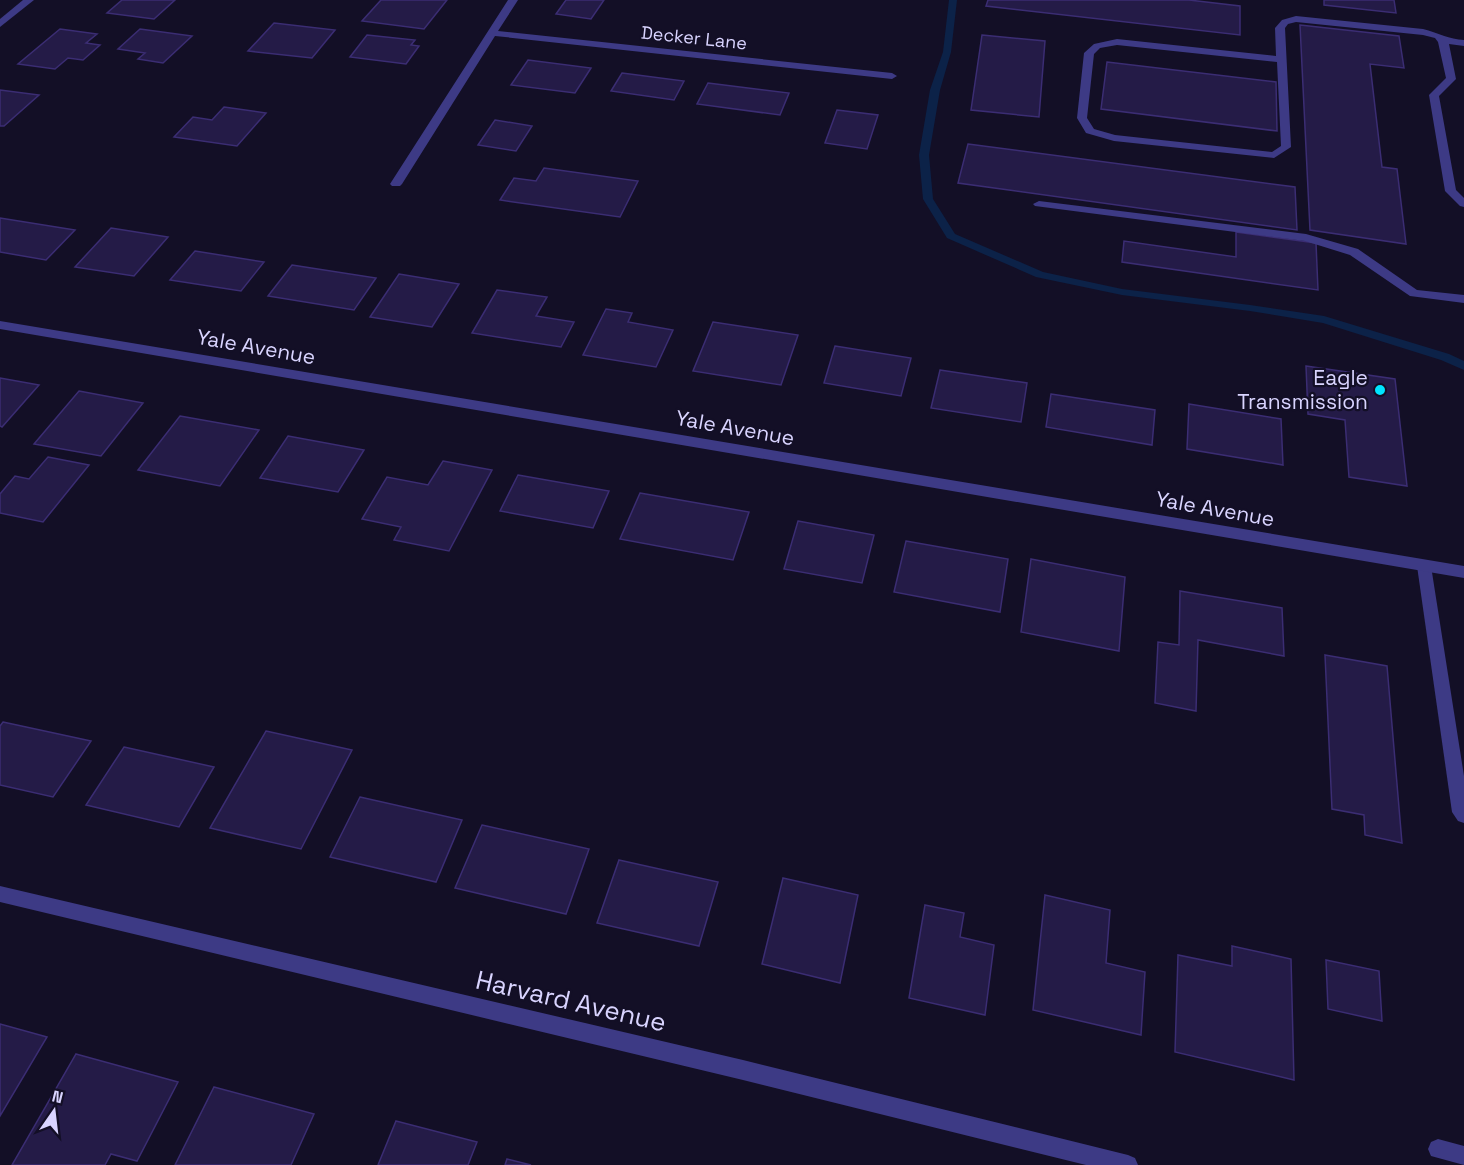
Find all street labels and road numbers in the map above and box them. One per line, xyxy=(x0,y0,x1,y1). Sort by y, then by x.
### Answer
street label: Decker Lane xyxy=(640,20,748,55)
street label: Yale Avenue xyxy=(195,323,318,370)
street label: Yale Avenue xyxy=(674,404,797,451)
street label: Yale Avenue xyxy=(1154,485,1277,532)
street label: Harvard Avenue xyxy=(472,963,670,1039)

